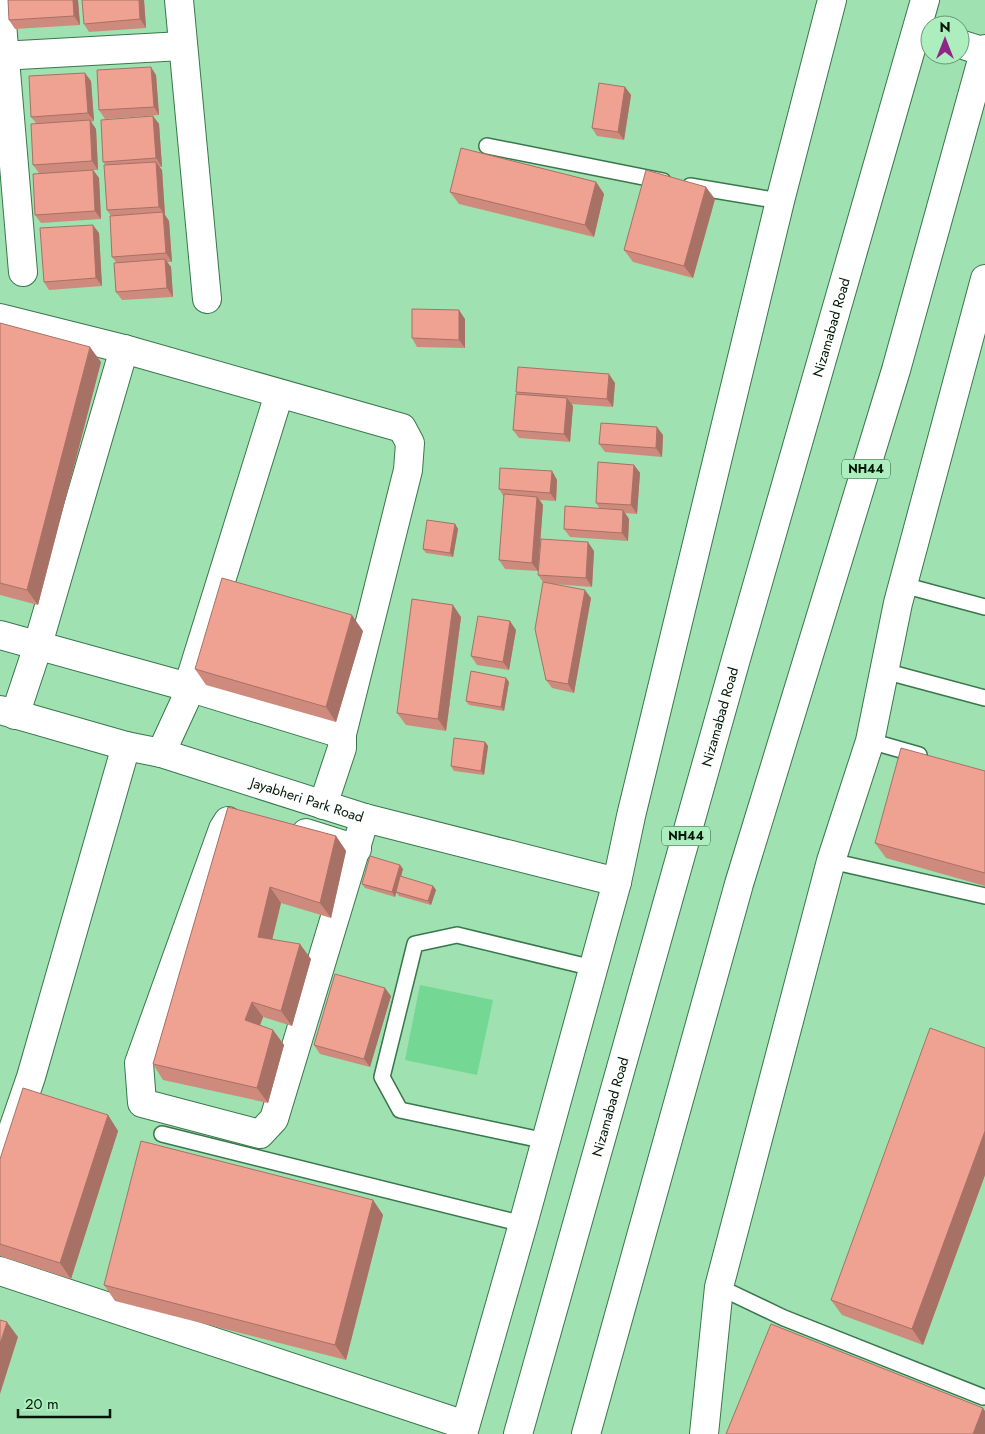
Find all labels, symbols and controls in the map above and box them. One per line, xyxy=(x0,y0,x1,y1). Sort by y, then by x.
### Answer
north arrow xyxy=(920,15,970,65)
text: N xyxy=(939,17,951,37)
street label: Nizamabad Road xyxy=(807,275,855,379)
road number: NH44 xyxy=(842,459,890,478)
street label: Nizamabad Road xyxy=(696,665,743,769)
street label: Jayabheri Park Road xyxy=(246,772,366,827)
road number: NH44 xyxy=(662,826,710,846)
street label: Nizamabad Road xyxy=(587,1055,634,1159)
scale bar xyxy=(18,1386,110,1418)
text: 20 m xyxy=(25,1393,59,1415)

